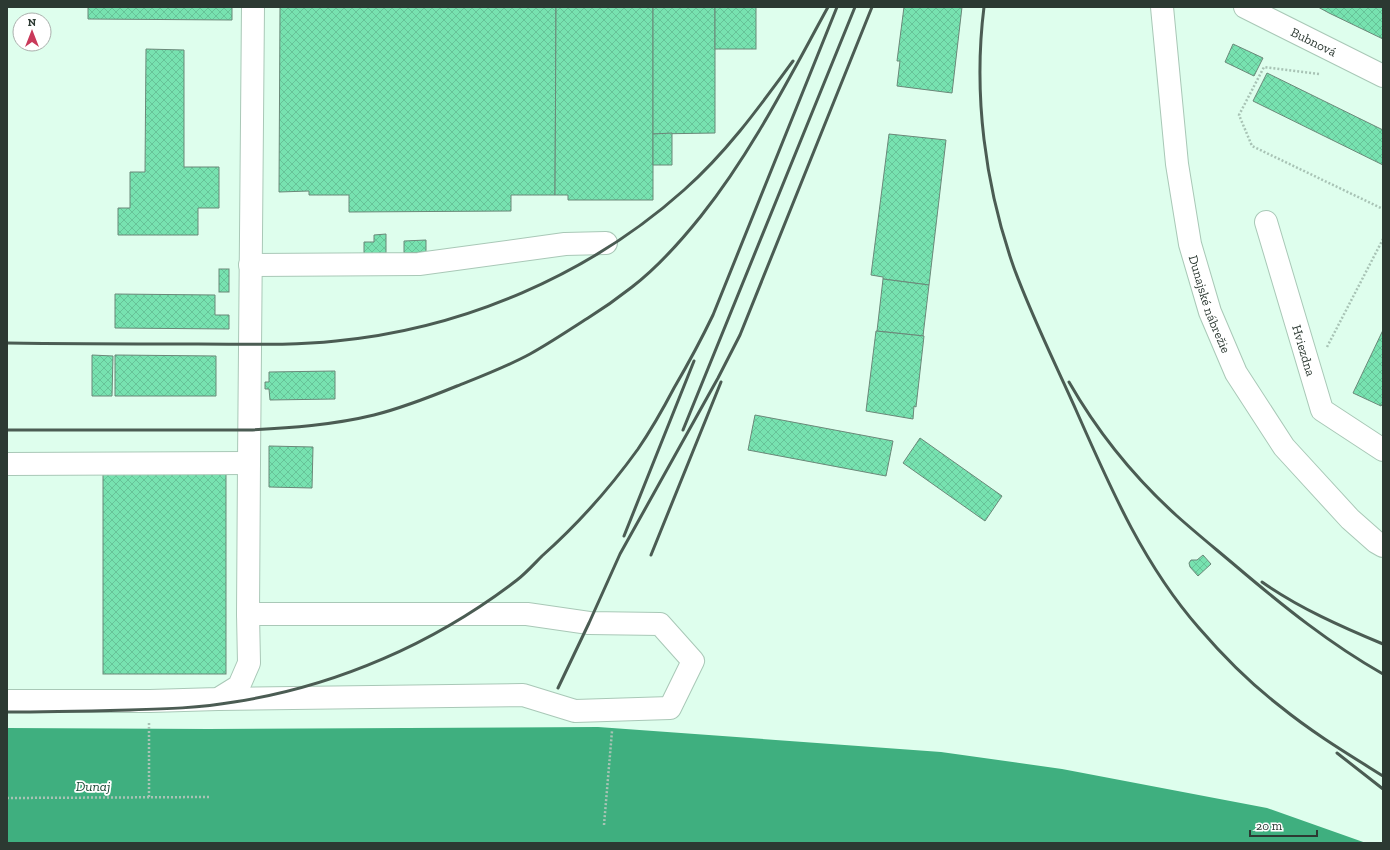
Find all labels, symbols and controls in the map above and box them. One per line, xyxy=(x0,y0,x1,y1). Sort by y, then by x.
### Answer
north arrow xyxy=(12,12,52,52)
text: N xyxy=(28,16,37,29)
street label: Bubnová xyxy=(1289,24,1340,59)
street label: Dunajské nábrežie xyxy=(1186,253,1234,355)
street label: Hviezdna xyxy=(1290,323,1319,379)
water label: Dunaj xyxy=(76,778,110,795)
scale bar xyxy=(1250,812,1317,838)
text: 20 m xyxy=(1256,819,1283,833)

